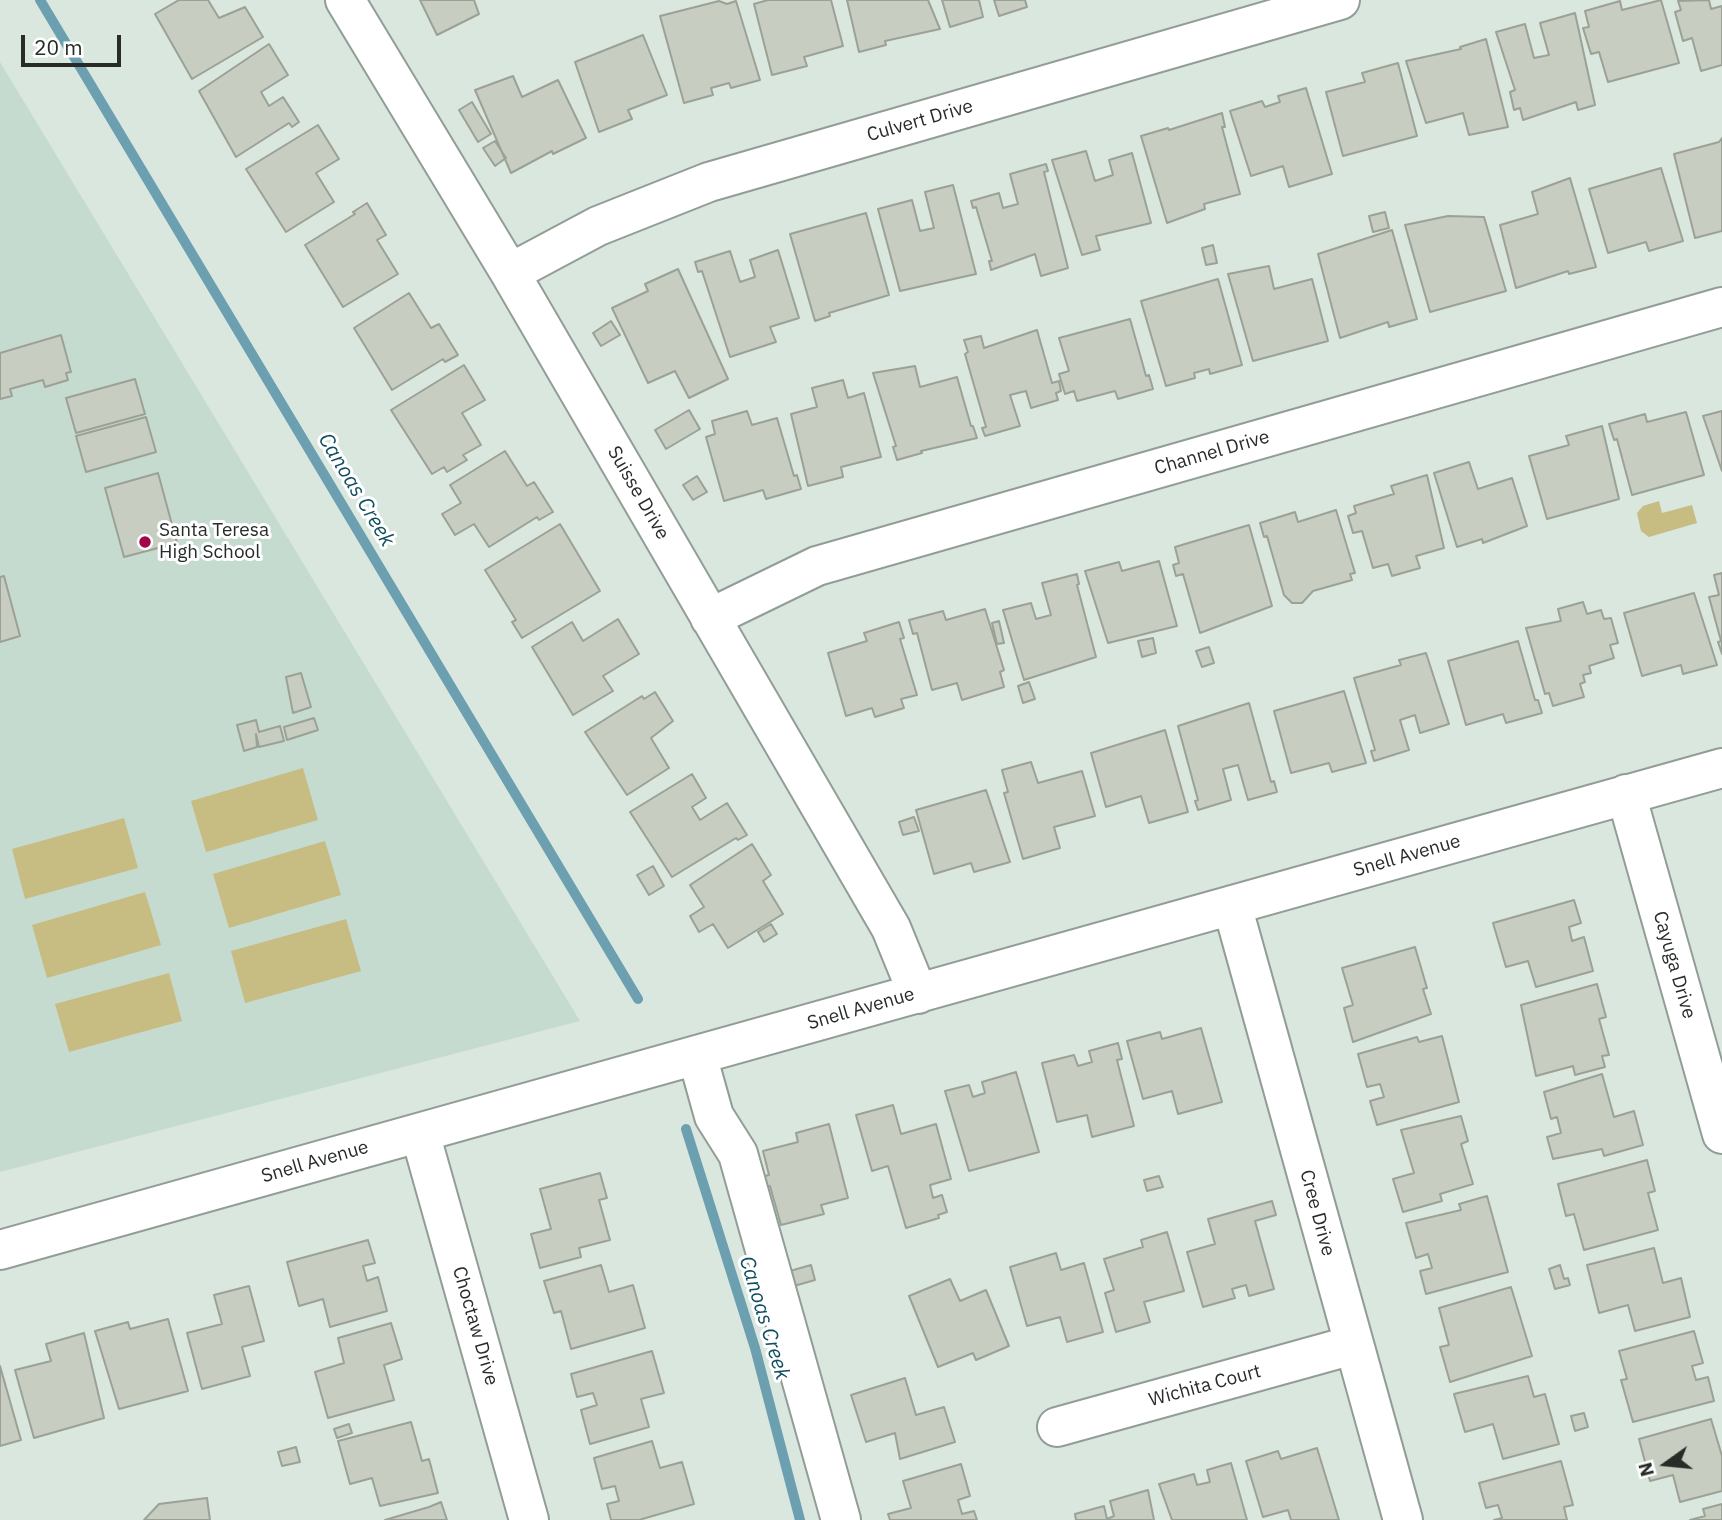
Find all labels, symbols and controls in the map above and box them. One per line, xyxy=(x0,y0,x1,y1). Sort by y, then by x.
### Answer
scale bar xyxy=(24,21,124,65)
text: 20 m xyxy=(34,33,83,61)
street label: Culvert Drive xyxy=(864,95,976,147)
street label: Channel Drive xyxy=(1152,426,1272,480)
water label: Canoas Creek xyxy=(312,429,400,551)
street label: Suisse Drive xyxy=(602,442,674,544)
place label: Santa Teresa High School xyxy=(159,520,269,564)
marker: Santa Teresa High School xyxy=(137,534,153,550)
street label: Snell Avenue xyxy=(1351,830,1463,882)
street label: Cayuga Drive xyxy=(1648,909,1700,1021)
street label: Snell Avenue xyxy=(805,983,917,1035)
street label: Snell Avenue xyxy=(259,1136,371,1188)
street label: Cree Drive xyxy=(1295,1167,1339,1259)
water label: Canoas Creek xyxy=(733,1253,795,1383)
street label: Choctaw Drive xyxy=(447,1264,503,1388)
street label: Wichita Court xyxy=(1146,1360,1264,1412)
north arrow xyxy=(1631,1429,1701,1499)
text: N xyxy=(1632,1460,1659,1479)

